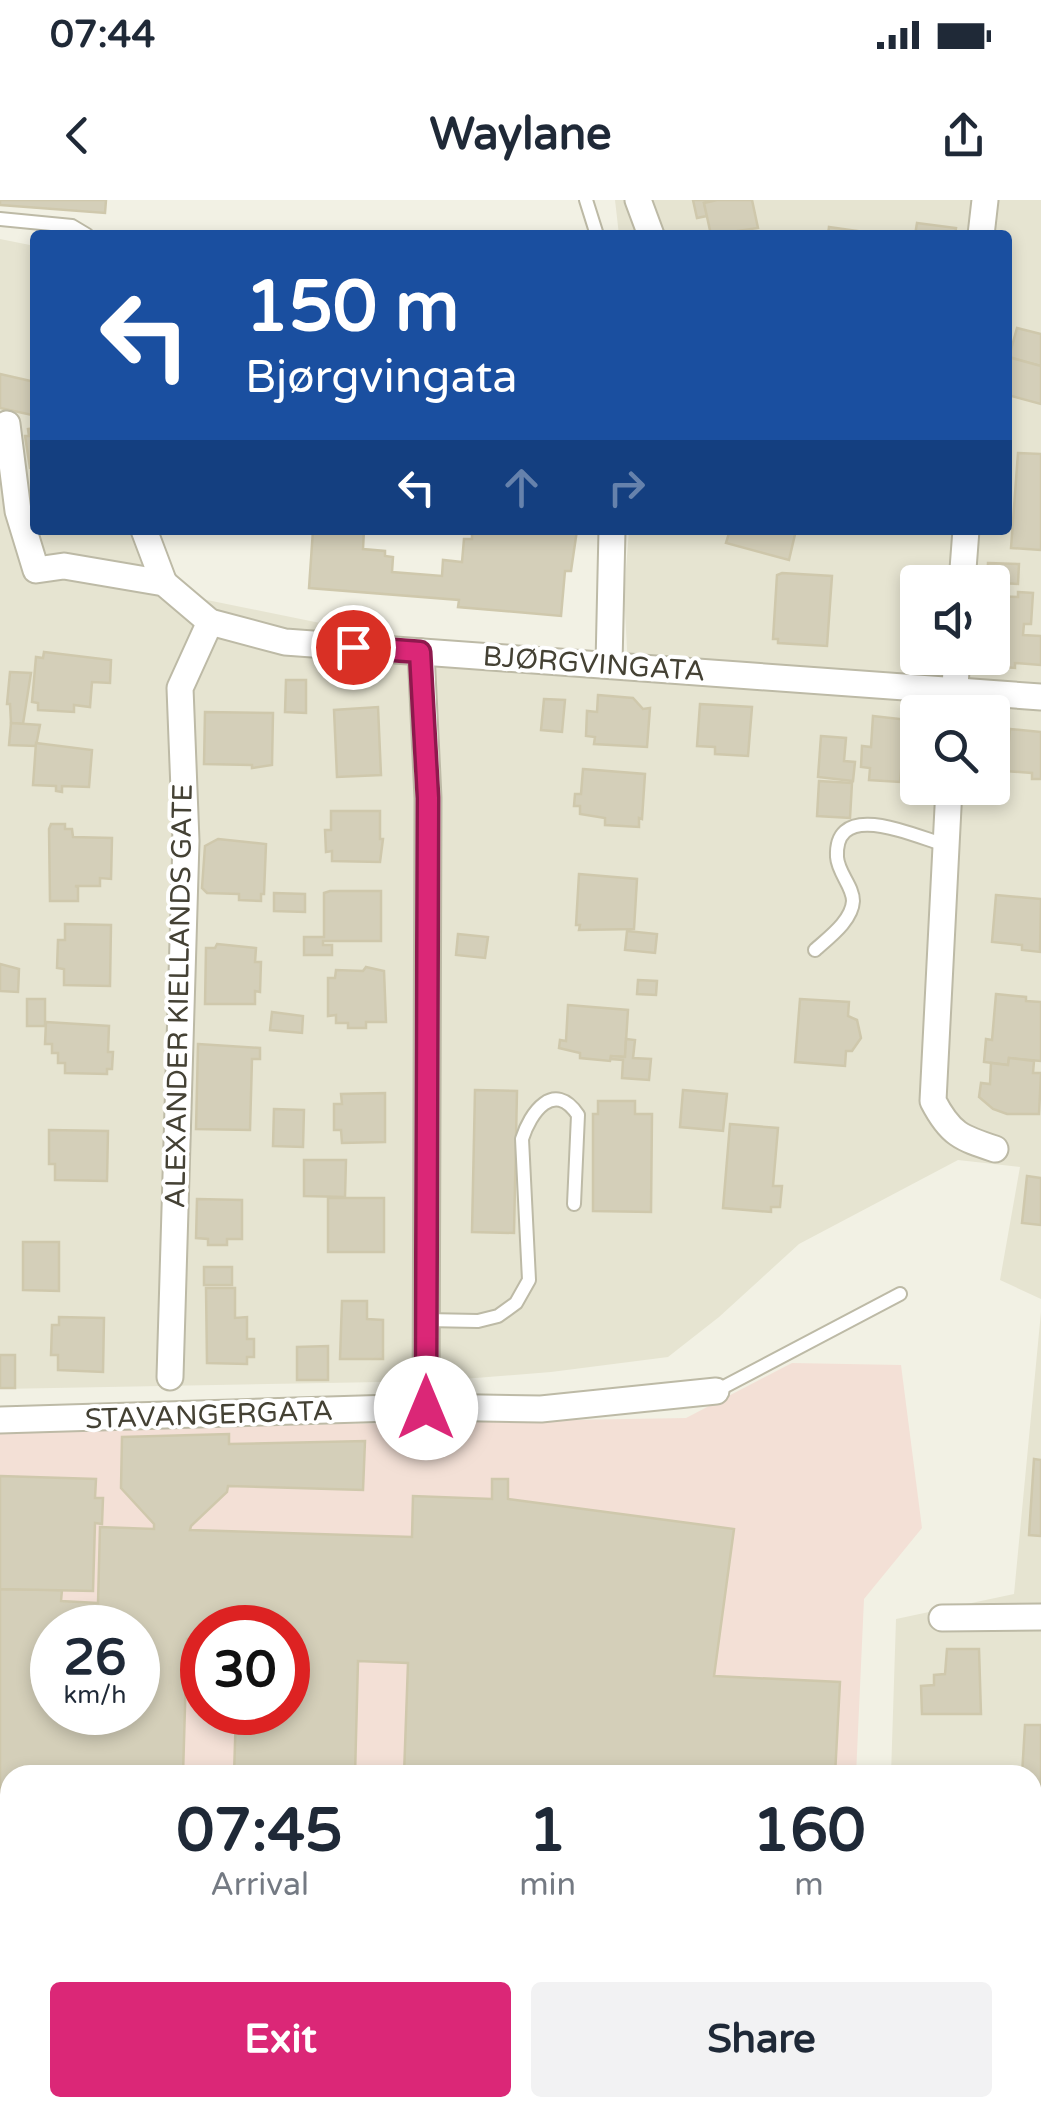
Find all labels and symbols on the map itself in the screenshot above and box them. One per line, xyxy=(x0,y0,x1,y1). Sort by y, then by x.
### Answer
pin xyxy=(311,605,396,690)
street label: BJØRGVINGATA xyxy=(482,639,706,689)
street label: ALEXANDER KIELLANDS GATE xyxy=(158,783,200,1209)
position arrow xyxy=(374,1356,478,1460)
street label: STAVANGERGATA xyxy=(84,1394,334,1436)
speed limit sign: 30 xyxy=(180,1605,310,1735)

